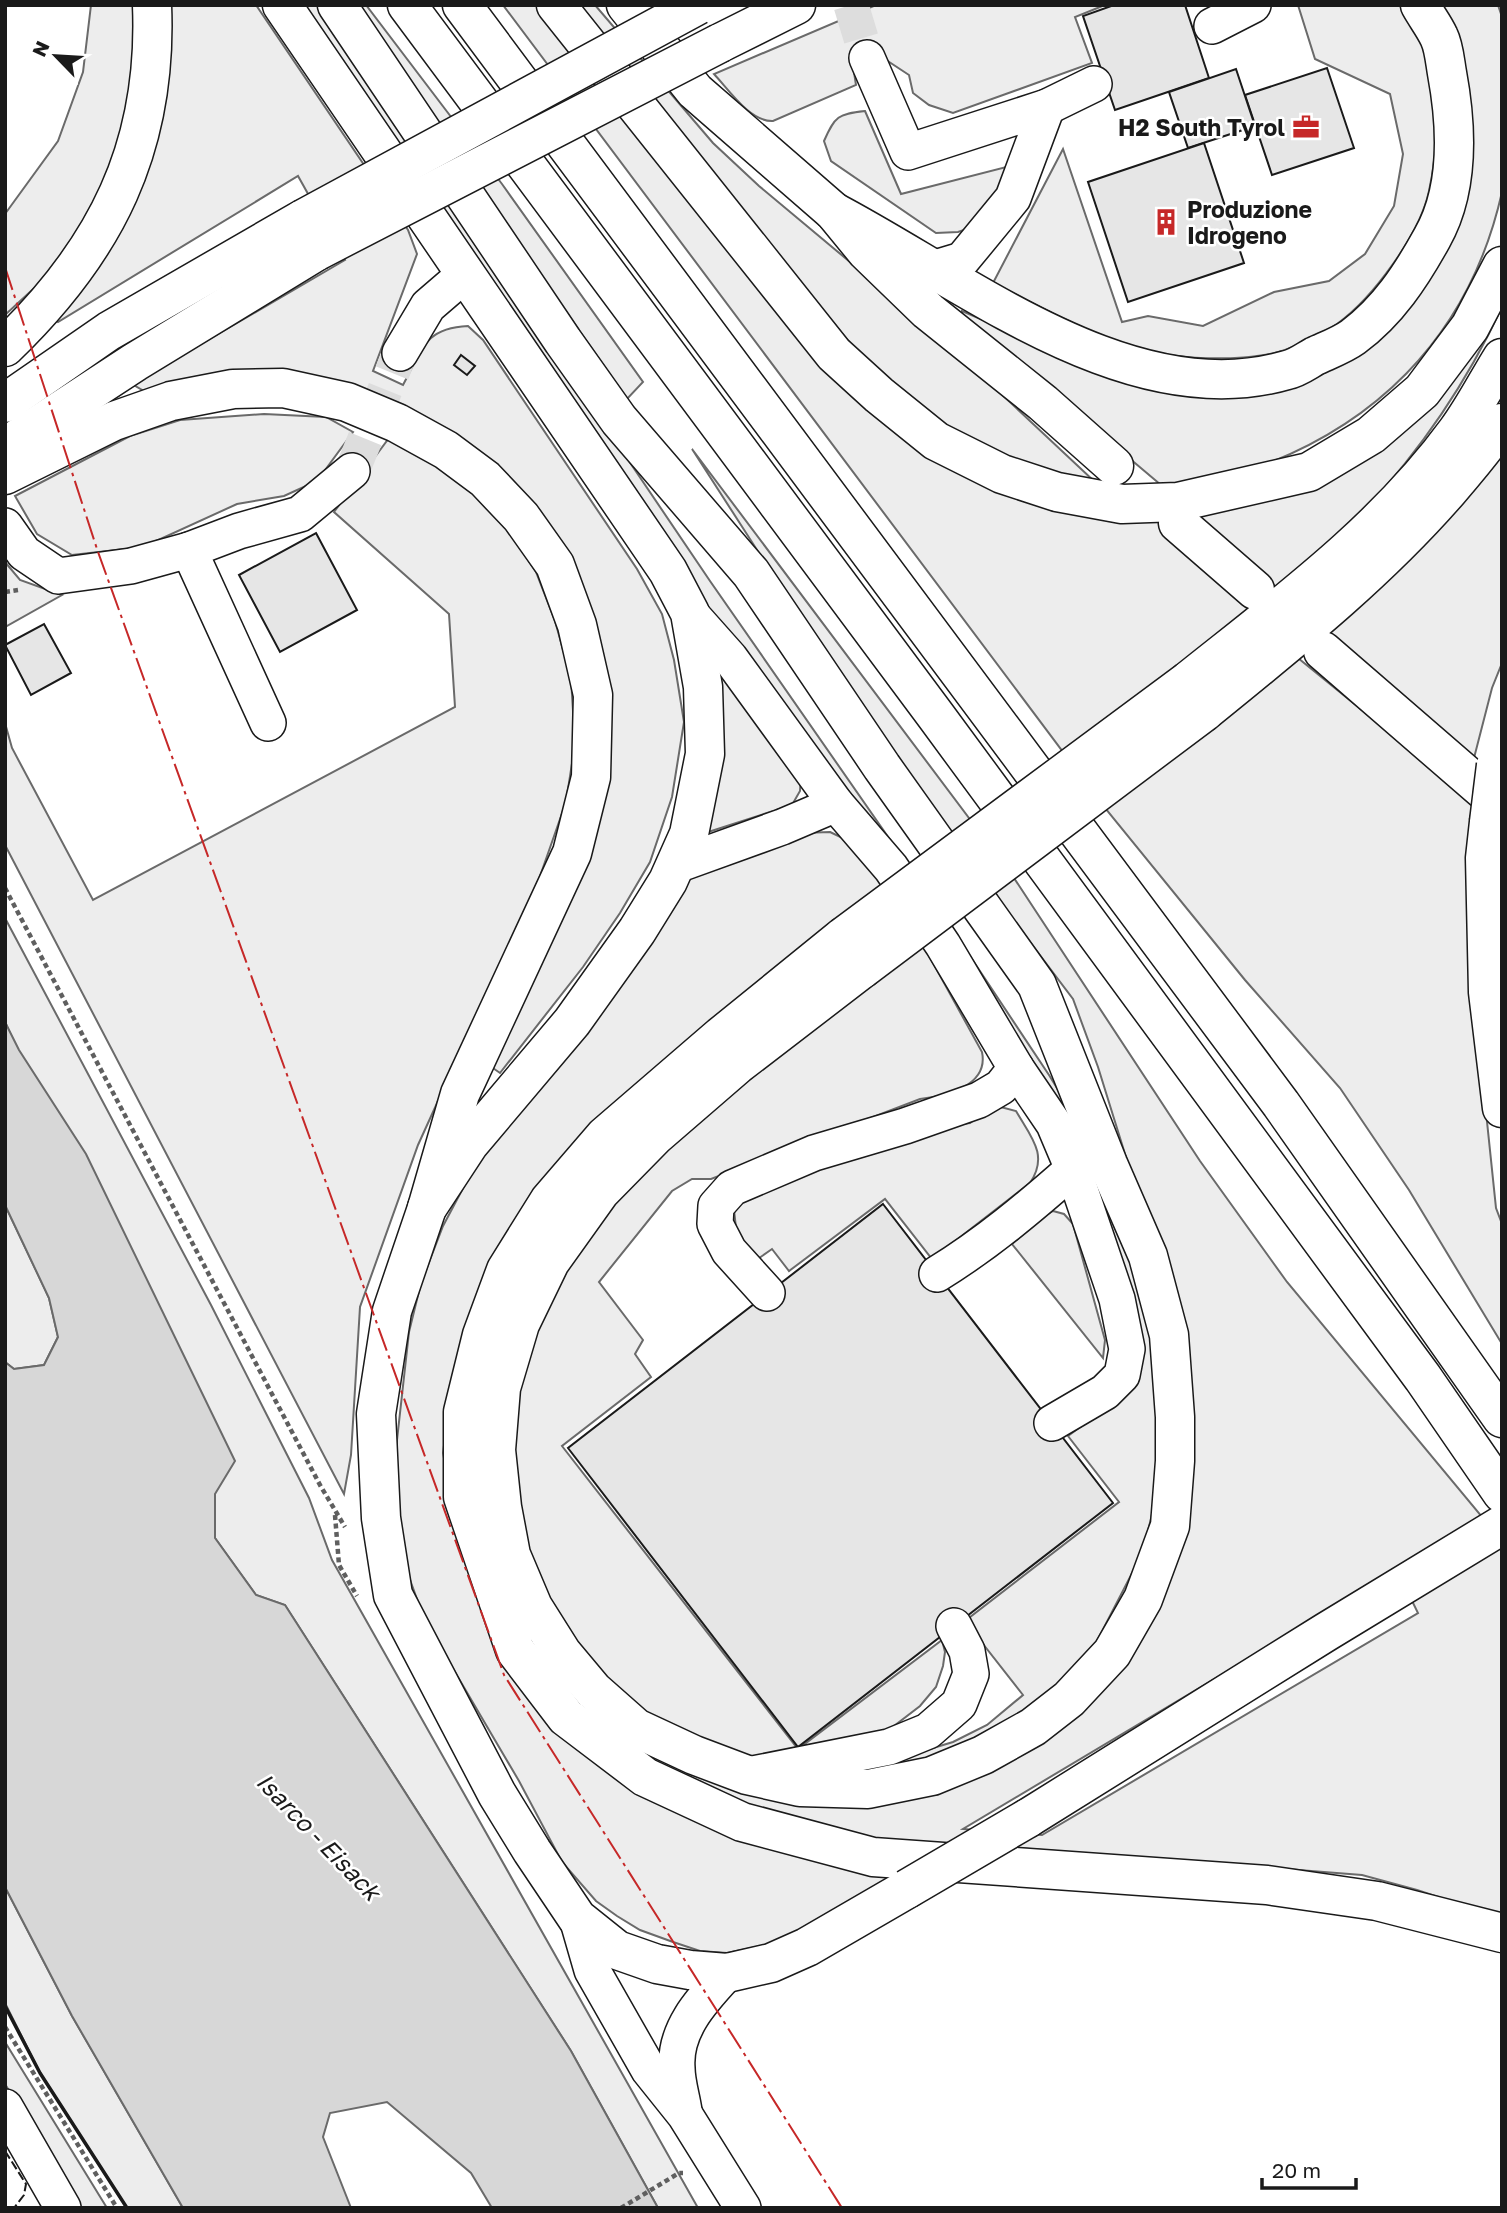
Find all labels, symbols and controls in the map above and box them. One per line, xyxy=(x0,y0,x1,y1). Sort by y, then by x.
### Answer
north arrow xyxy=(21,21,91,91)
text: N xyxy=(27,37,54,60)
office icon: H2 South Tyrol xyxy=(1291,112,1321,142)
place label: H2 South Tyrol xyxy=(1118,113,1285,141)
place label: Produzione Idrogeno xyxy=(1187,195,1312,249)
building icon: Produzione Idrogeno xyxy=(1151,207,1181,237)
water label: Isarco - Eisack xyxy=(251,1766,389,1907)
scale bar xyxy=(1262,2146,1356,2190)
text: 20 m xyxy=(1272,2157,1321,2183)

